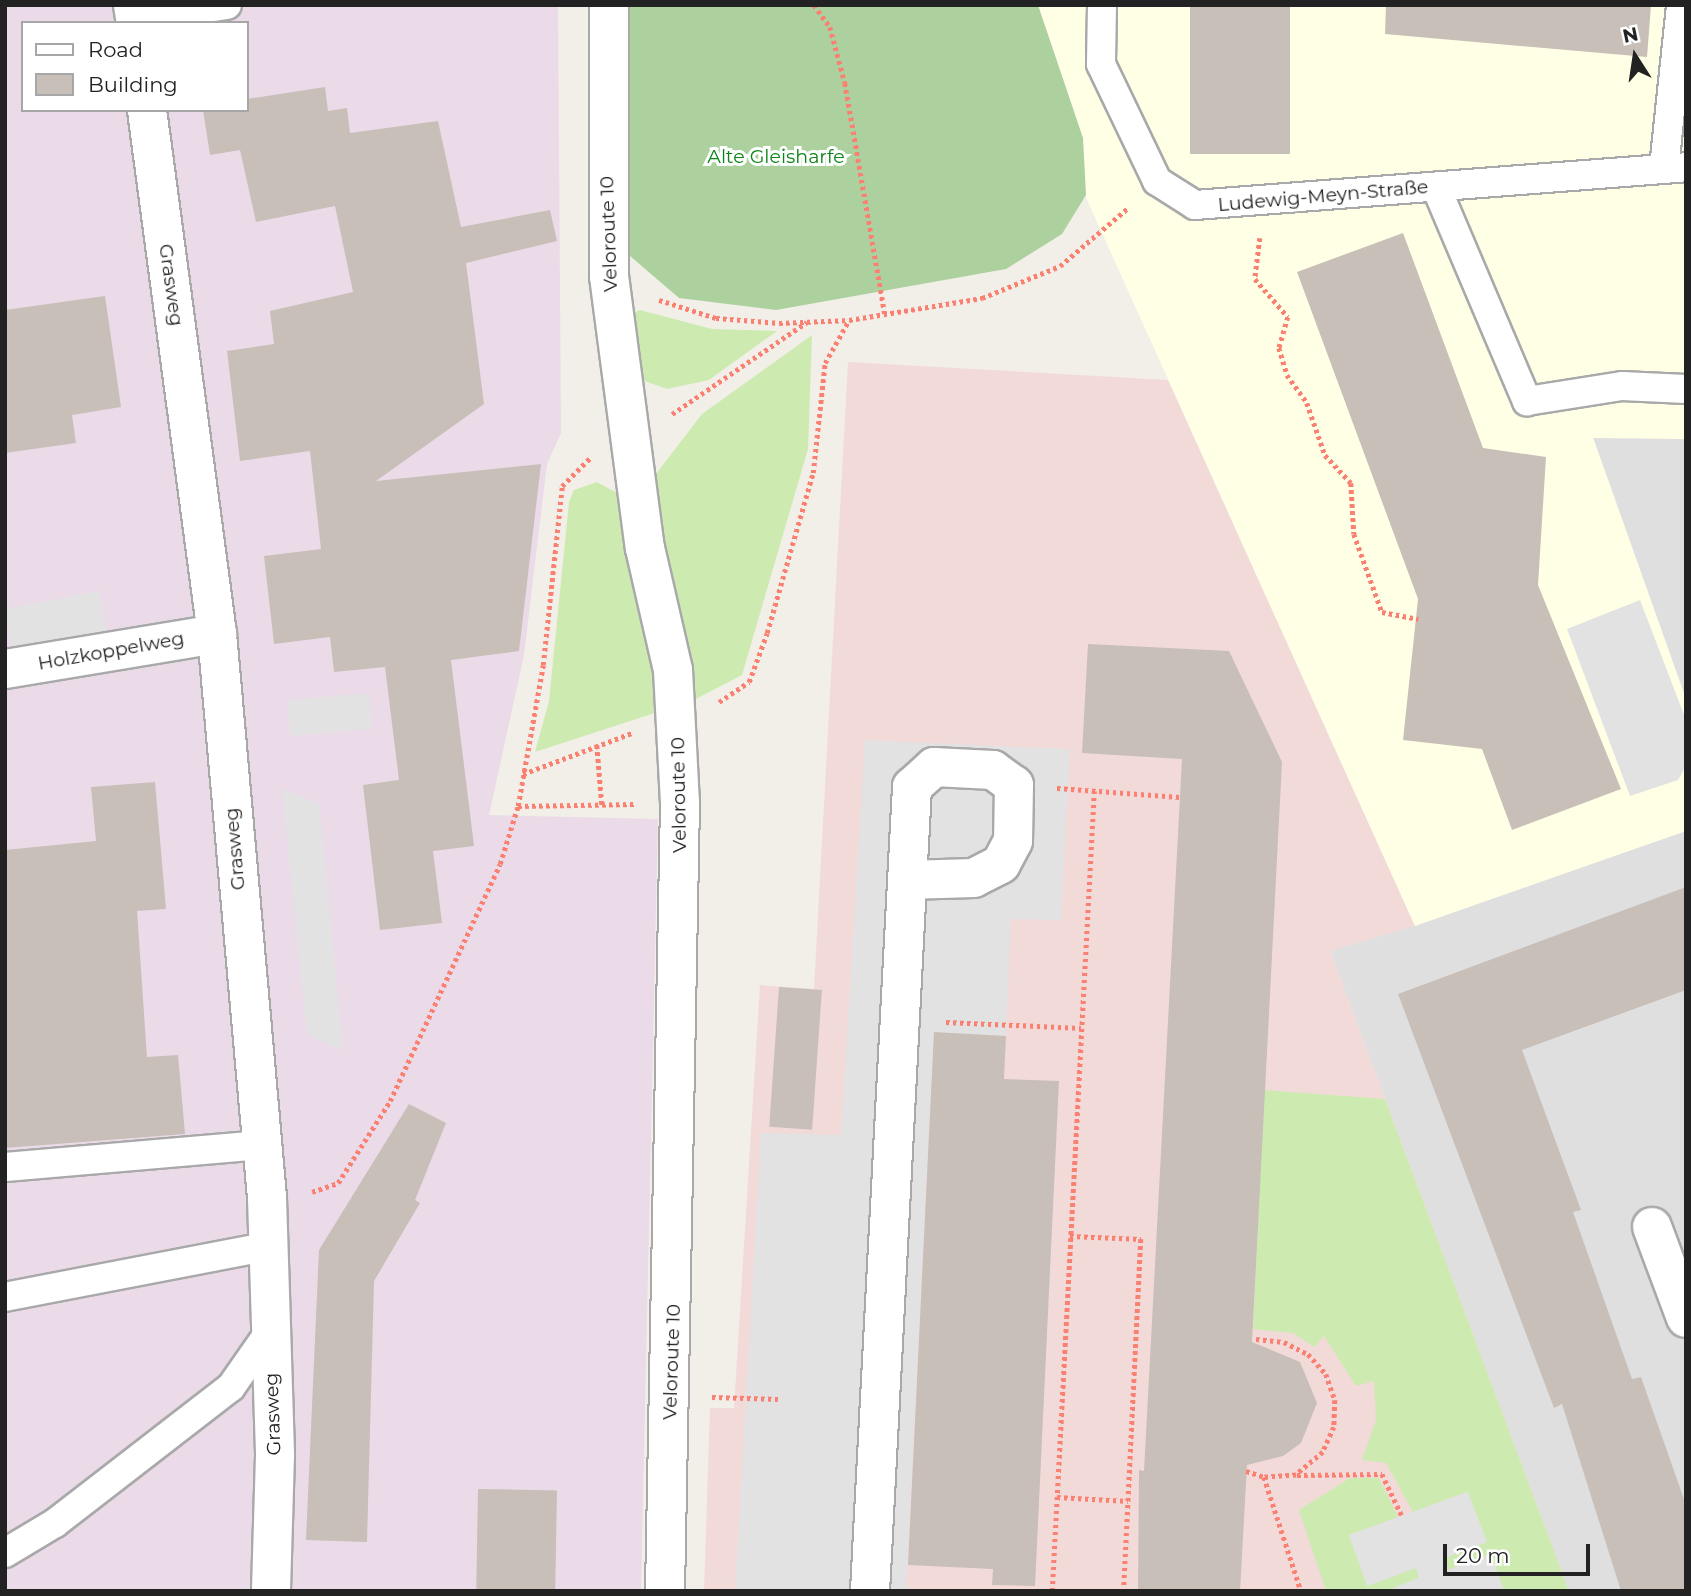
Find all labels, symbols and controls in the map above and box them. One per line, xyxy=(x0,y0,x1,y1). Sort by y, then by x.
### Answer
legend xyxy=(21,21,248,112)
north arrow xyxy=(1600,21,1670,91)
text: N xyxy=(1621,22,1640,48)
text: Road xyxy=(88,37,143,62)
text: Building xyxy=(88,72,178,97)
park label: Alte Gleisharfe xyxy=(707,146,845,168)
street label: Ludewig-Meyn-Straße xyxy=(1217,175,1429,217)
street label: Veloroute 10 xyxy=(596,176,622,292)
street label: Grasweg xyxy=(154,242,188,328)
street label: Holzkoppelweg xyxy=(36,627,186,675)
street label: Veloroute 10 xyxy=(667,737,691,853)
street label: Grasweg xyxy=(220,807,250,891)
street label: Veloroute 10 xyxy=(659,1304,685,1420)
street label: Grasweg xyxy=(260,1372,286,1456)
scale bar xyxy=(1446,1530,1593,1574)
text: 20 m xyxy=(1456,1543,1510,1568)

